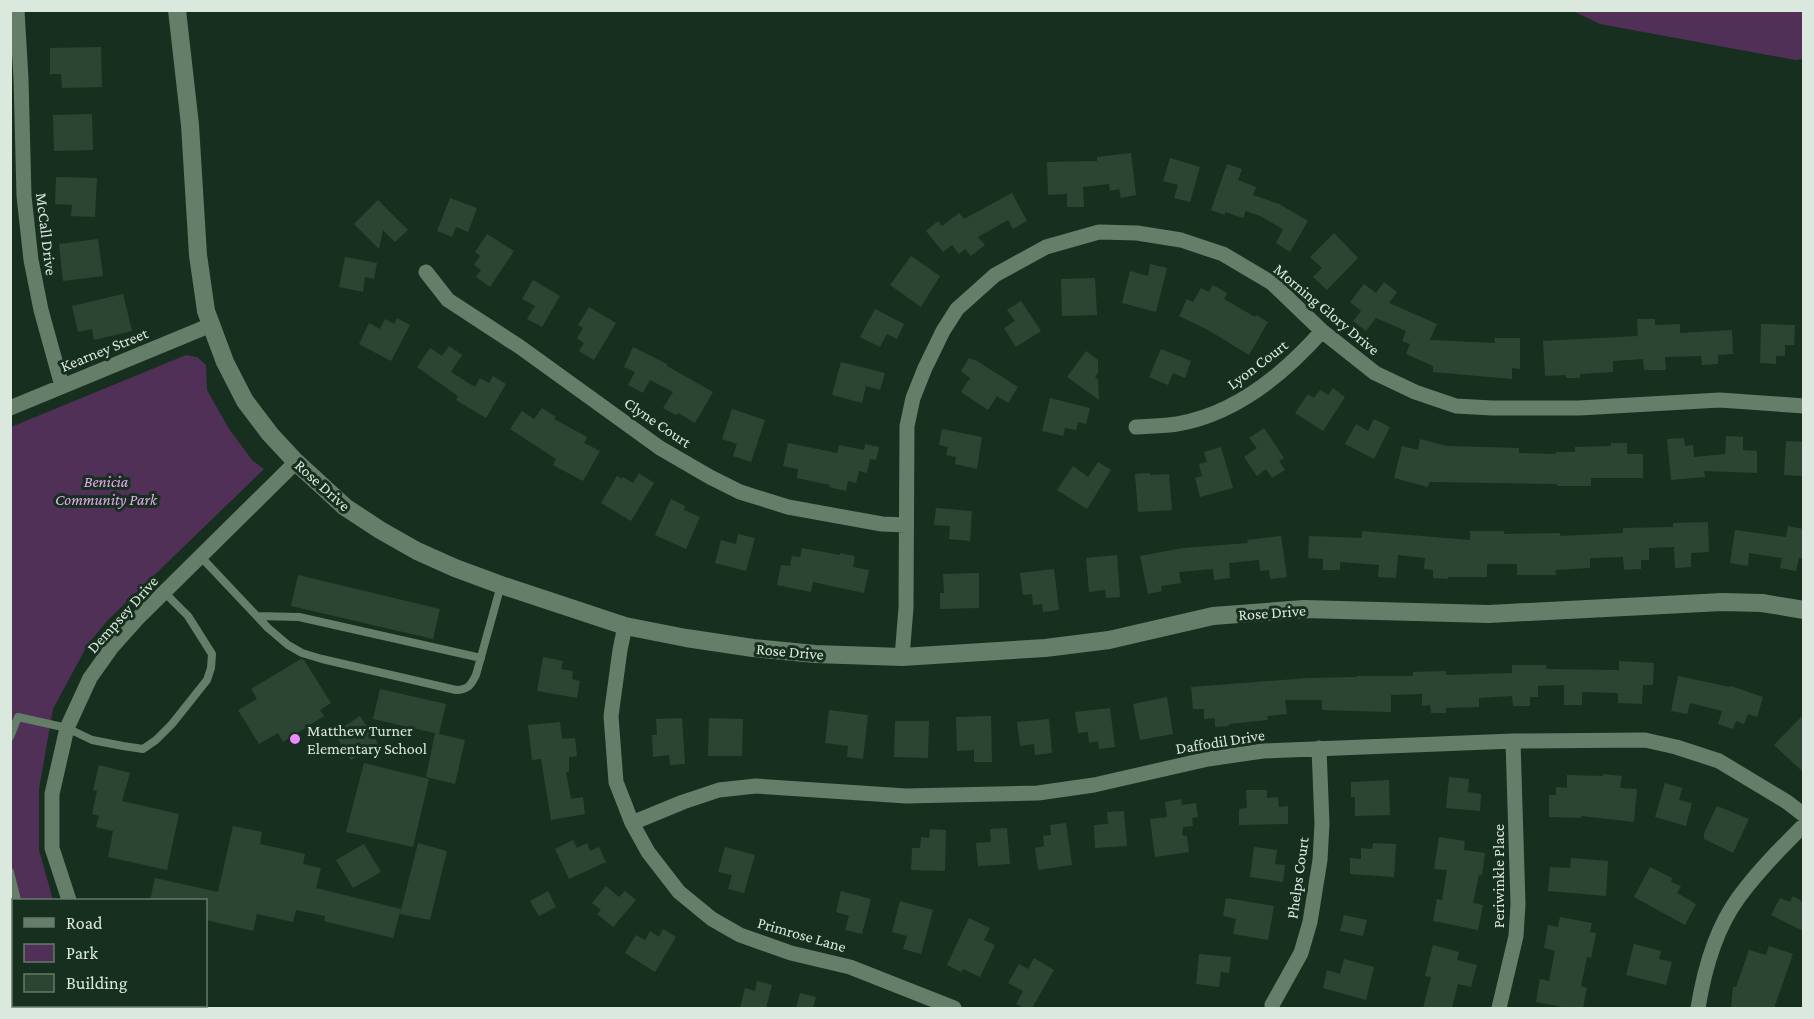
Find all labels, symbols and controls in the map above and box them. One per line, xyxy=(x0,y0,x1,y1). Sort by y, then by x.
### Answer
street label: McCall Drive xyxy=(33,192,60,276)
street label: Morning Glory Drive xyxy=(1270,260,1383,359)
street label: Kearney Street xyxy=(58,324,151,376)
street label: Lyon Court xyxy=(1224,336,1292,393)
street label: Clyne Court xyxy=(621,394,695,452)
street label: Rose Drive xyxy=(292,456,354,514)
park label: Benicia Community Park xyxy=(55,473,158,509)
street label: Dempsey Drive xyxy=(83,572,162,657)
street label: Rose Drive xyxy=(1238,602,1306,623)
street label: Rose Drive xyxy=(755,640,824,663)
place label: Matthew Turner Elementary School xyxy=(307,722,427,758)
street label: Daffodil Drive xyxy=(1174,726,1266,757)
marker: Matthew Turner Elementary School xyxy=(288,732,302,746)
street label: Periwinkle Place xyxy=(1490,824,1507,928)
street label: Phelps Court xyxy=(1283,835,1313,920)
legend xyxy=(12,899,207,1007)
text: Road xyxy=(66,913,103,933)
street label: Primrose Lane xyxy=(756,914,848,955)
text: Park xyxy=(66,943,98,963)
text: Building xyxy=(66,973,128,993)

